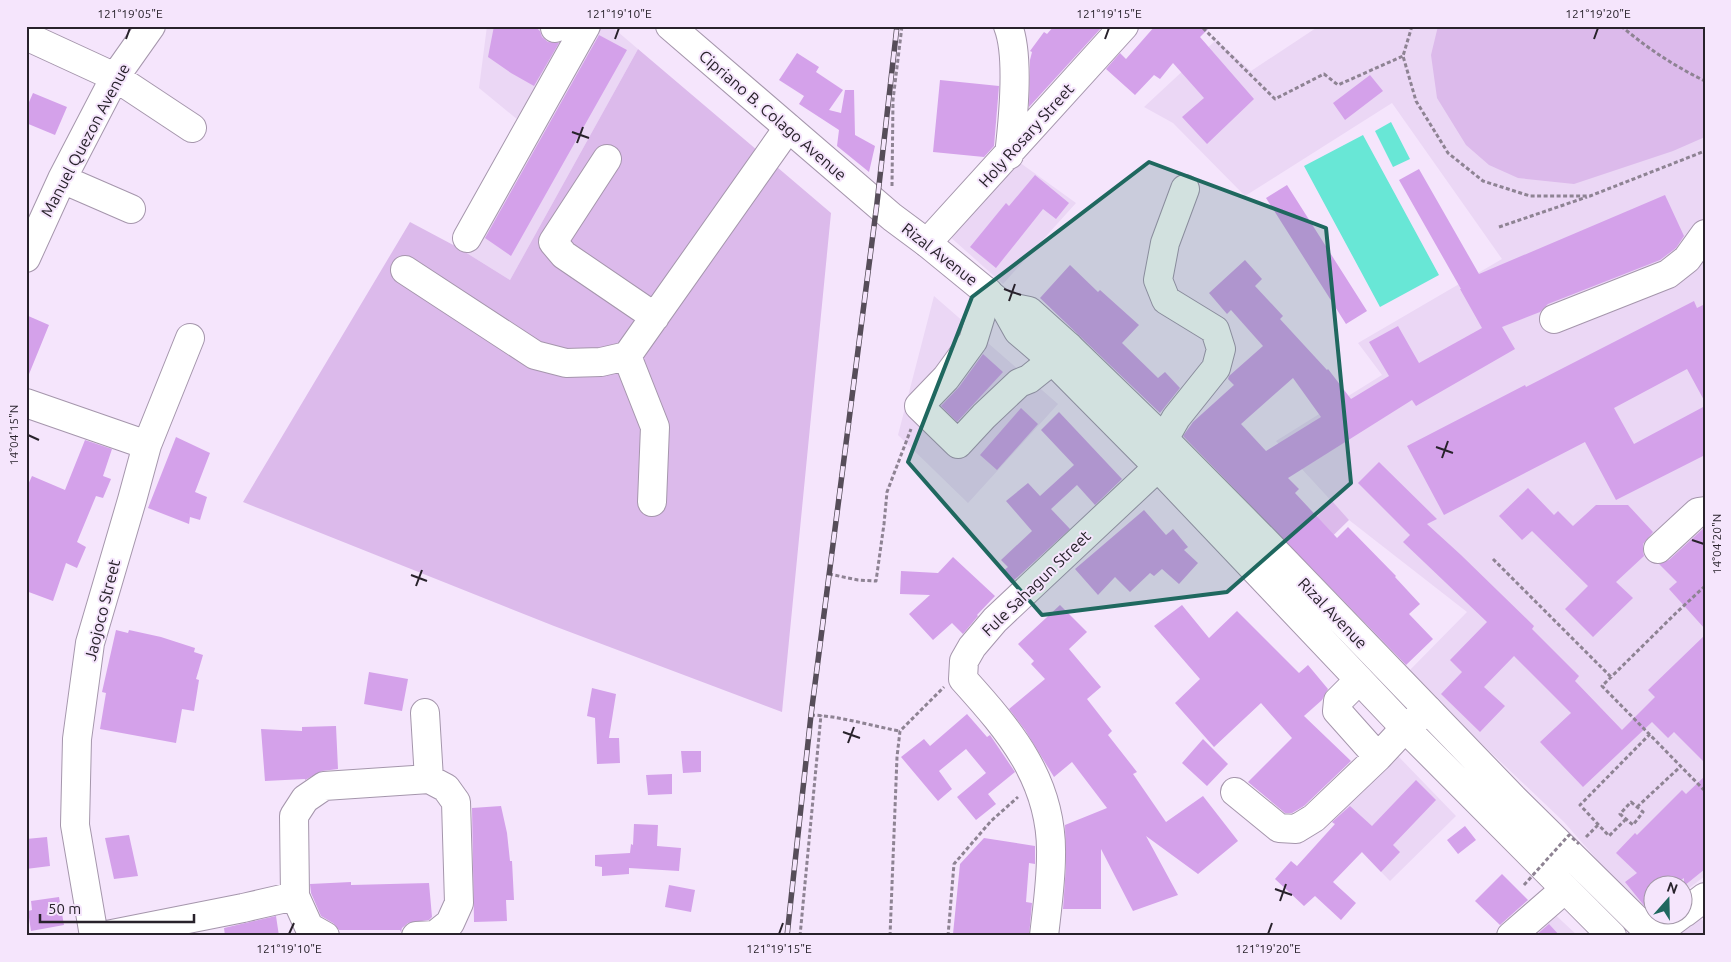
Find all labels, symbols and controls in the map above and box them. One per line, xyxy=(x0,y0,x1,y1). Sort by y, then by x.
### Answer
text: 121°19'05"E xyxy=(97,7,163,20)
text: 121°19'10"E xyxy=(586,7,652,20)
text: 121°19'15"E xyxy=(1076,7,1142,20)
text: 121°19'20"E xyxy=(1565,7,1631,20)
street label: Cipriano B. Colago Avenue xyxy=(696,46,850,184)
street label: Manuel Quezon Avenue xyxy=(37,60,133,220)
street label: Holy Rosary Street xyxy=(975,79,1078,190)
street label: Rizal Avenue xyxy=(899,219,981,289)
text: 14°04'15"N xyxy=(7,405,20,465)
text: 14°04'20"N xyxy=(1710,514,1723,574)
street label: Fule Sahagun Street xyxy=(978,526,1094,639)
street label: Jaojoco Street xyxy=(81,557,123,663)
street label: Rizal Avenue xyxy=(1295,574,1371,652)
north arrow xyxy=(1644,874,1694,924)
text: N xyxy=(1665,878,1680,897)
scale bar xyxy=(40,892,194,924)
text: 50 m xyxy=(48,900,81,917)
text: 121°19'10"E xyxy=(256,942,322,955)
text: 121°19'15"E xyxy=(746,942,812,955)
text: 121°19'20"E xyxy=(1235,942,1301,955)

